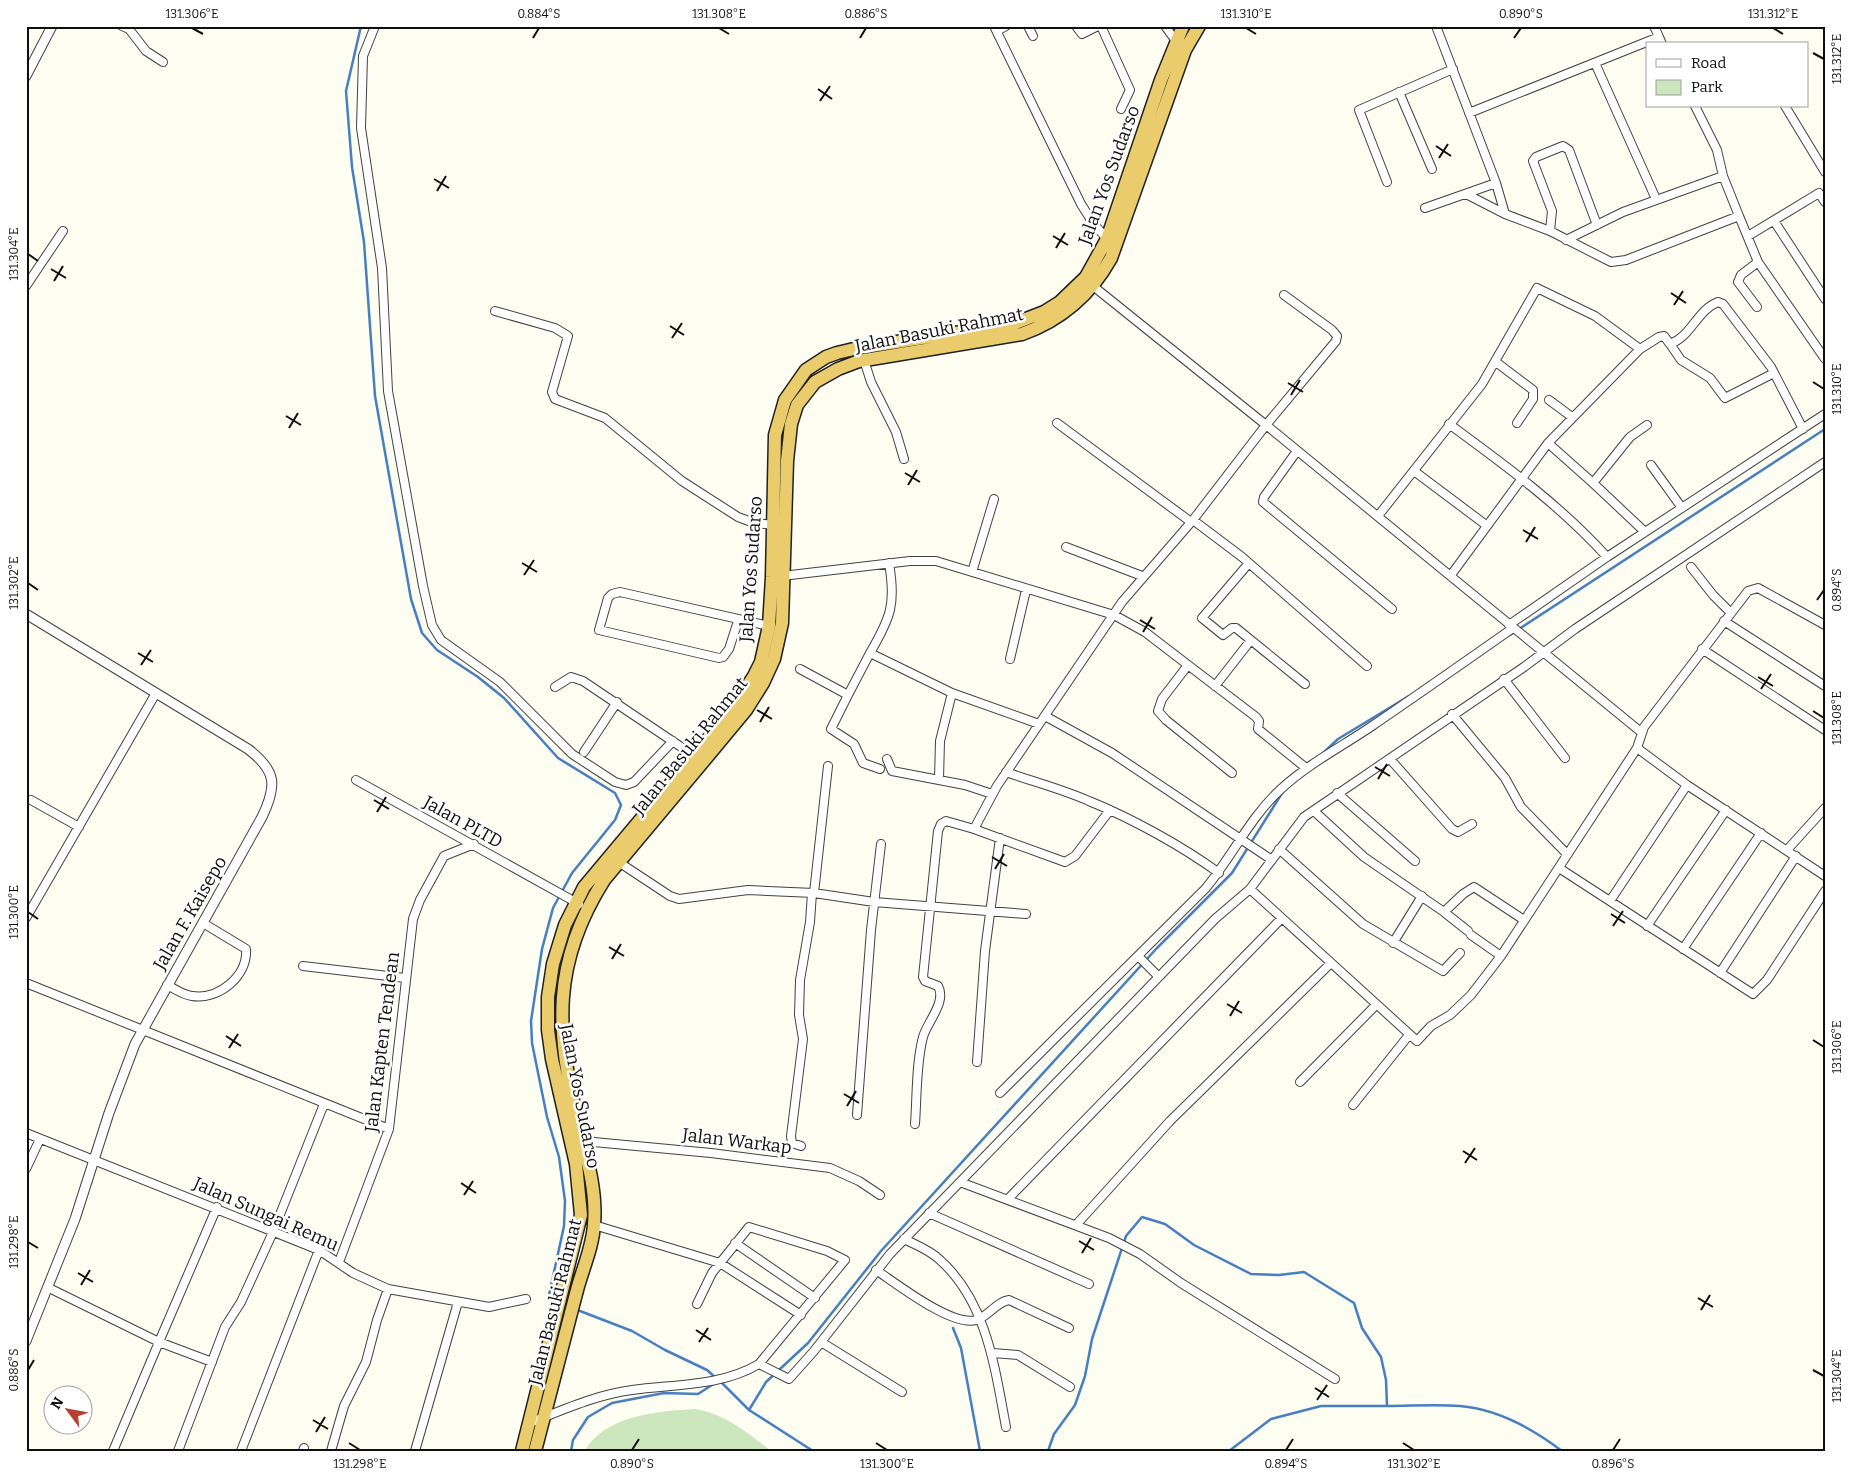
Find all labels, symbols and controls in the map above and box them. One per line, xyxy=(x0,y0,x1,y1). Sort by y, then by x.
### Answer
text: 131.306°E xyxy=(165,7,219,21)
text: 0.884°S xyxy=(518,7,560,21)
text: 131.308°E xyxy=(692,7,746,21)
text: 0.886°S xyxy=(844,7,888,21)
text: 131.310°E xyxy=(1220,7,1272,21)
text: 0.890°S xyxy=(1499,7,1543,21)
text: 131.312°E xyxy=(1748,7,1798,21)
text: 131.312°E xyxy=(1830,34,1844,84)
legend xyxy=(1646,42,1808,108)
text: Road xyxy=(1691,54,1726,72)
text: Park xyxy=(1691,78,1723,96)
street label: Jalan Yos Sudarso xyxy=(1073,102,1144,249)
text: 131.304°E xyxy=(7,228,21,280)
street label: Jalan Basuki Rahmat xyxy=(852,303,1025,357)
text: 131.310°E xyxy=(1830,363,1844,415)
street label: Jalan Yos Sudarso xyxy=(735,495,767,644)
text: 131.302°E xyxy=(7,556,21,610)
text: 0.894°S xyxy=(1830,569,1844,611)
street label: Jalan Basuki Rahmat xyxy=(627,672,753,820)
text: 131.308°E xyxy=(1830,691,1844,745)
street label: Jalan PLTD xyxy=(419,791,507,853)
street label: Jalan F. Kaisepo xyxy=(148,852,231,975)
text: 131.300°E xyxy=(7,885,21,939)
street label: Jalan Kapten Tendean xyxy=(360,950,404,1134)
text: 131.306°E xyxy=(1830,1020,1844,1074)
street label: Jalan Yos Sudarso xyxy=(555,1021,605,1170)
street label: Jalan Warkap xyxy=(680,1123,793,1159)
street label: Jalan Sungai Remu xyxy=(189,1172,342,1256)
text: 131.298°E xyxy=(7,1216,21,1268)
street label: Jalan Basuki Rahmat xyxy=(523,1216,586,1389)
text: 0.886°S xyxy=(7,1348,21,1392)
text: 131.304°E xyxy=(1830,1350,1844,1402)
north arrow xyxy=(42,1384,92,1434)
text: N xyxy=(47,1394,68,1412)
text: 131.298°E xyxy=(334,1457,386,1471)
text: 0.890°S xyxy=(610,1457,654,1471)
text: 131.300°E xyxy=(860,1457,914,1471)
text: 0.894°S xyxy=(1265,1457,1307,1471)
text: 131.302°E xyxy=(1387,1457,1441,1471)
text: 0.896°S xyxy=(1592,1457,1634,1471)

